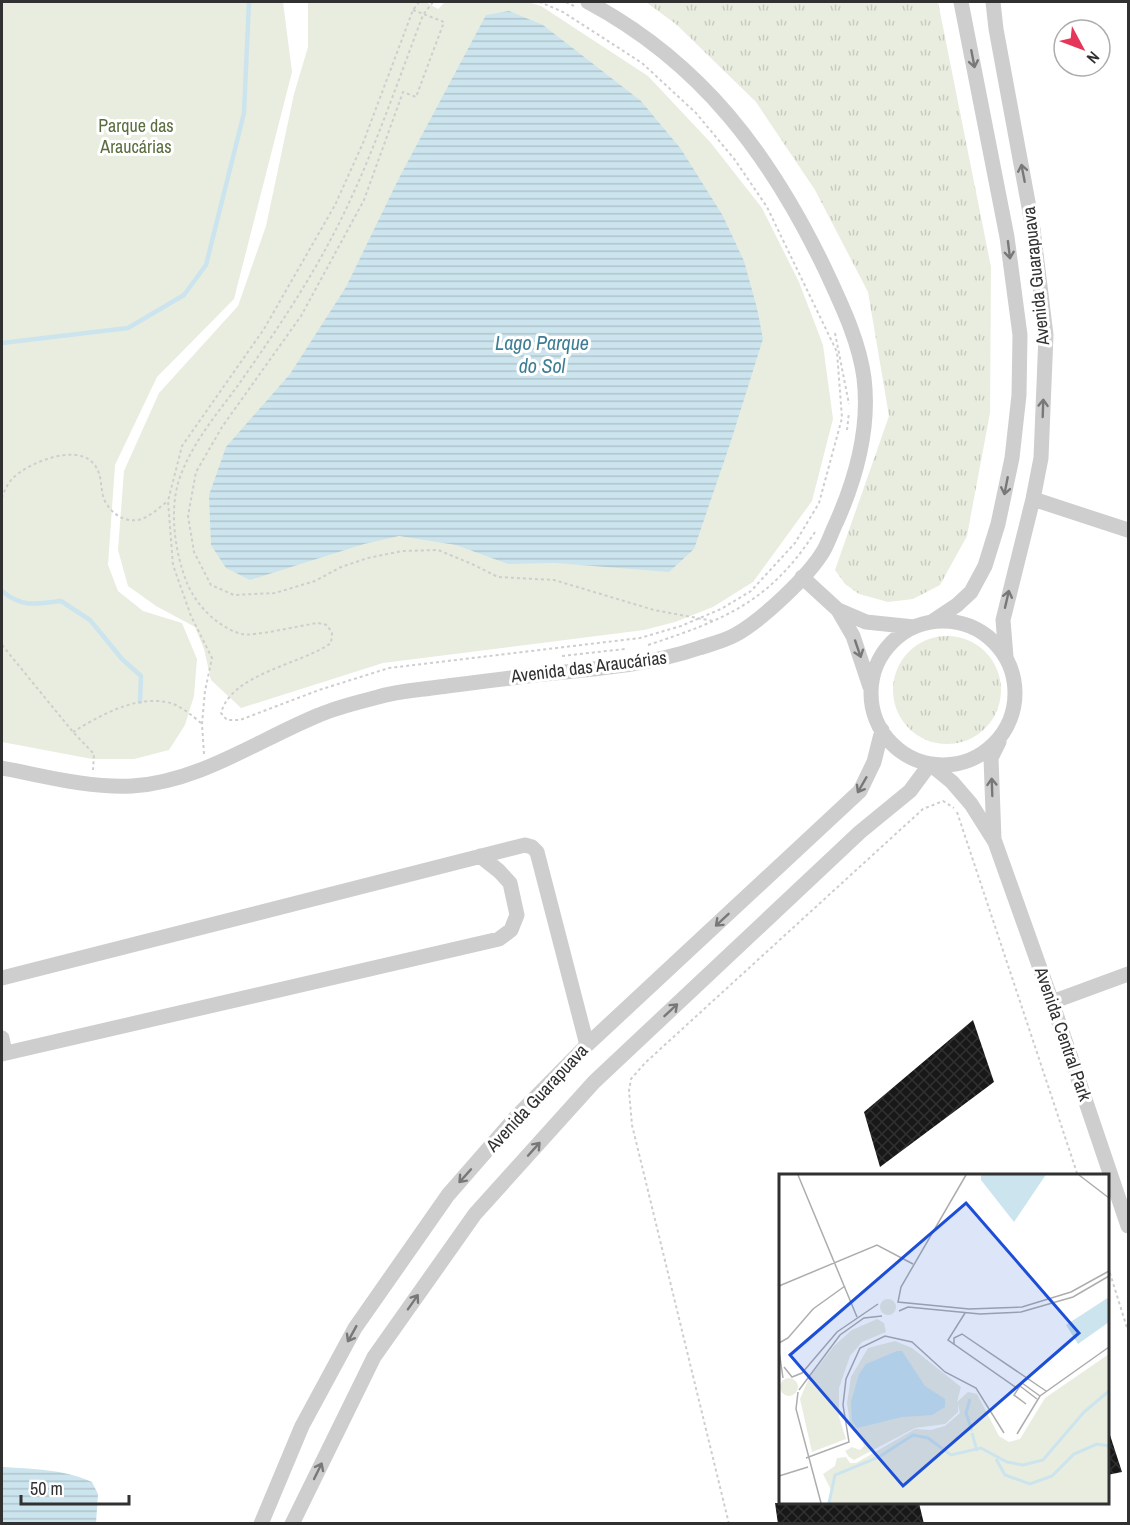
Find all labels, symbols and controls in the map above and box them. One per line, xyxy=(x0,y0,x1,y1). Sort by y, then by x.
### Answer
north arrow xyxy=(1052,18,1112,78)
text: N xyxy=(1082,47,1105,69)
one-way arrow xyxy=(968,48,979,68)
park label: Parque das Araucárias xyxy=(98,113,174,159)
one-way arrow xyxy=(1017,163,1028,183)
street label: Avenida Guarapuava xyxy=(1016,206,1055,348)
one-way arrow xyxy=(1004,240,1015,260)
water label: Lago Parque do Sol xyxy=(495,329,589,379)
one-way arrow xyxy=(1037,398,1048,418)
one-way arrow xyxy=(1000,475,1011,495)
one-way arrow xyxy=(1002,590,1013,609)
one-way arrow xyxy=(853,639,864,658)
street label: Avenida das Araucárias xyxy=(509,645,668,689)
one-way arrow xyxy=(856,776,868,793)
one-way arrow xyxy=(987,778,998,798)
one-way arrow xyxy=(715,913,730,927)
street label: Avenida Central Park xyxy=(1029,963,1098,1105)
one-way arrow xyxy=(663,1003,678,1017)
street label: Avenida Guarapuava xyxy=(479,1038,593,1158)
one-way arrow xyxy=(527,1142,541,1157)
one-way arrow xyxy=(458,1168,472,1183)
inset map xyxy=(779,1174,1109,1504)
one-way arrow xyxy=(407,1294,419,1310)
one-way arrow xyxy=(346,1325,358,1342)
one-way arrow xyxy=(312,1462,324,1480)
scale bar xyxy=(21,1468,129,1506)
text: 50 m xyxy=(30,1476,63,1501)

